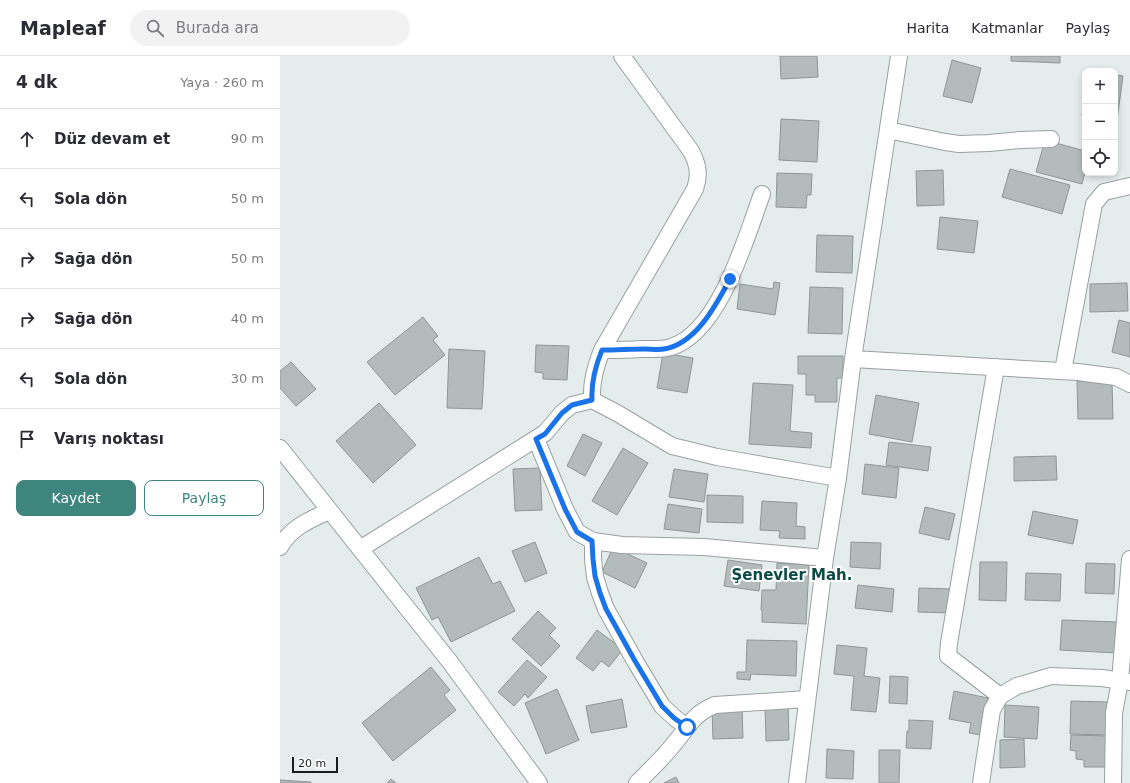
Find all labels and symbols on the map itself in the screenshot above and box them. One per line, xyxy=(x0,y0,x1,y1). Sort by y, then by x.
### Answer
route end xyxy=(721,270,739,288)
district label: Şenevler Mah. xyxy=(732,566,852,584)
route start xyxy=(678,718,696,736)
scale bar xyxy=(292,755,338,774)

